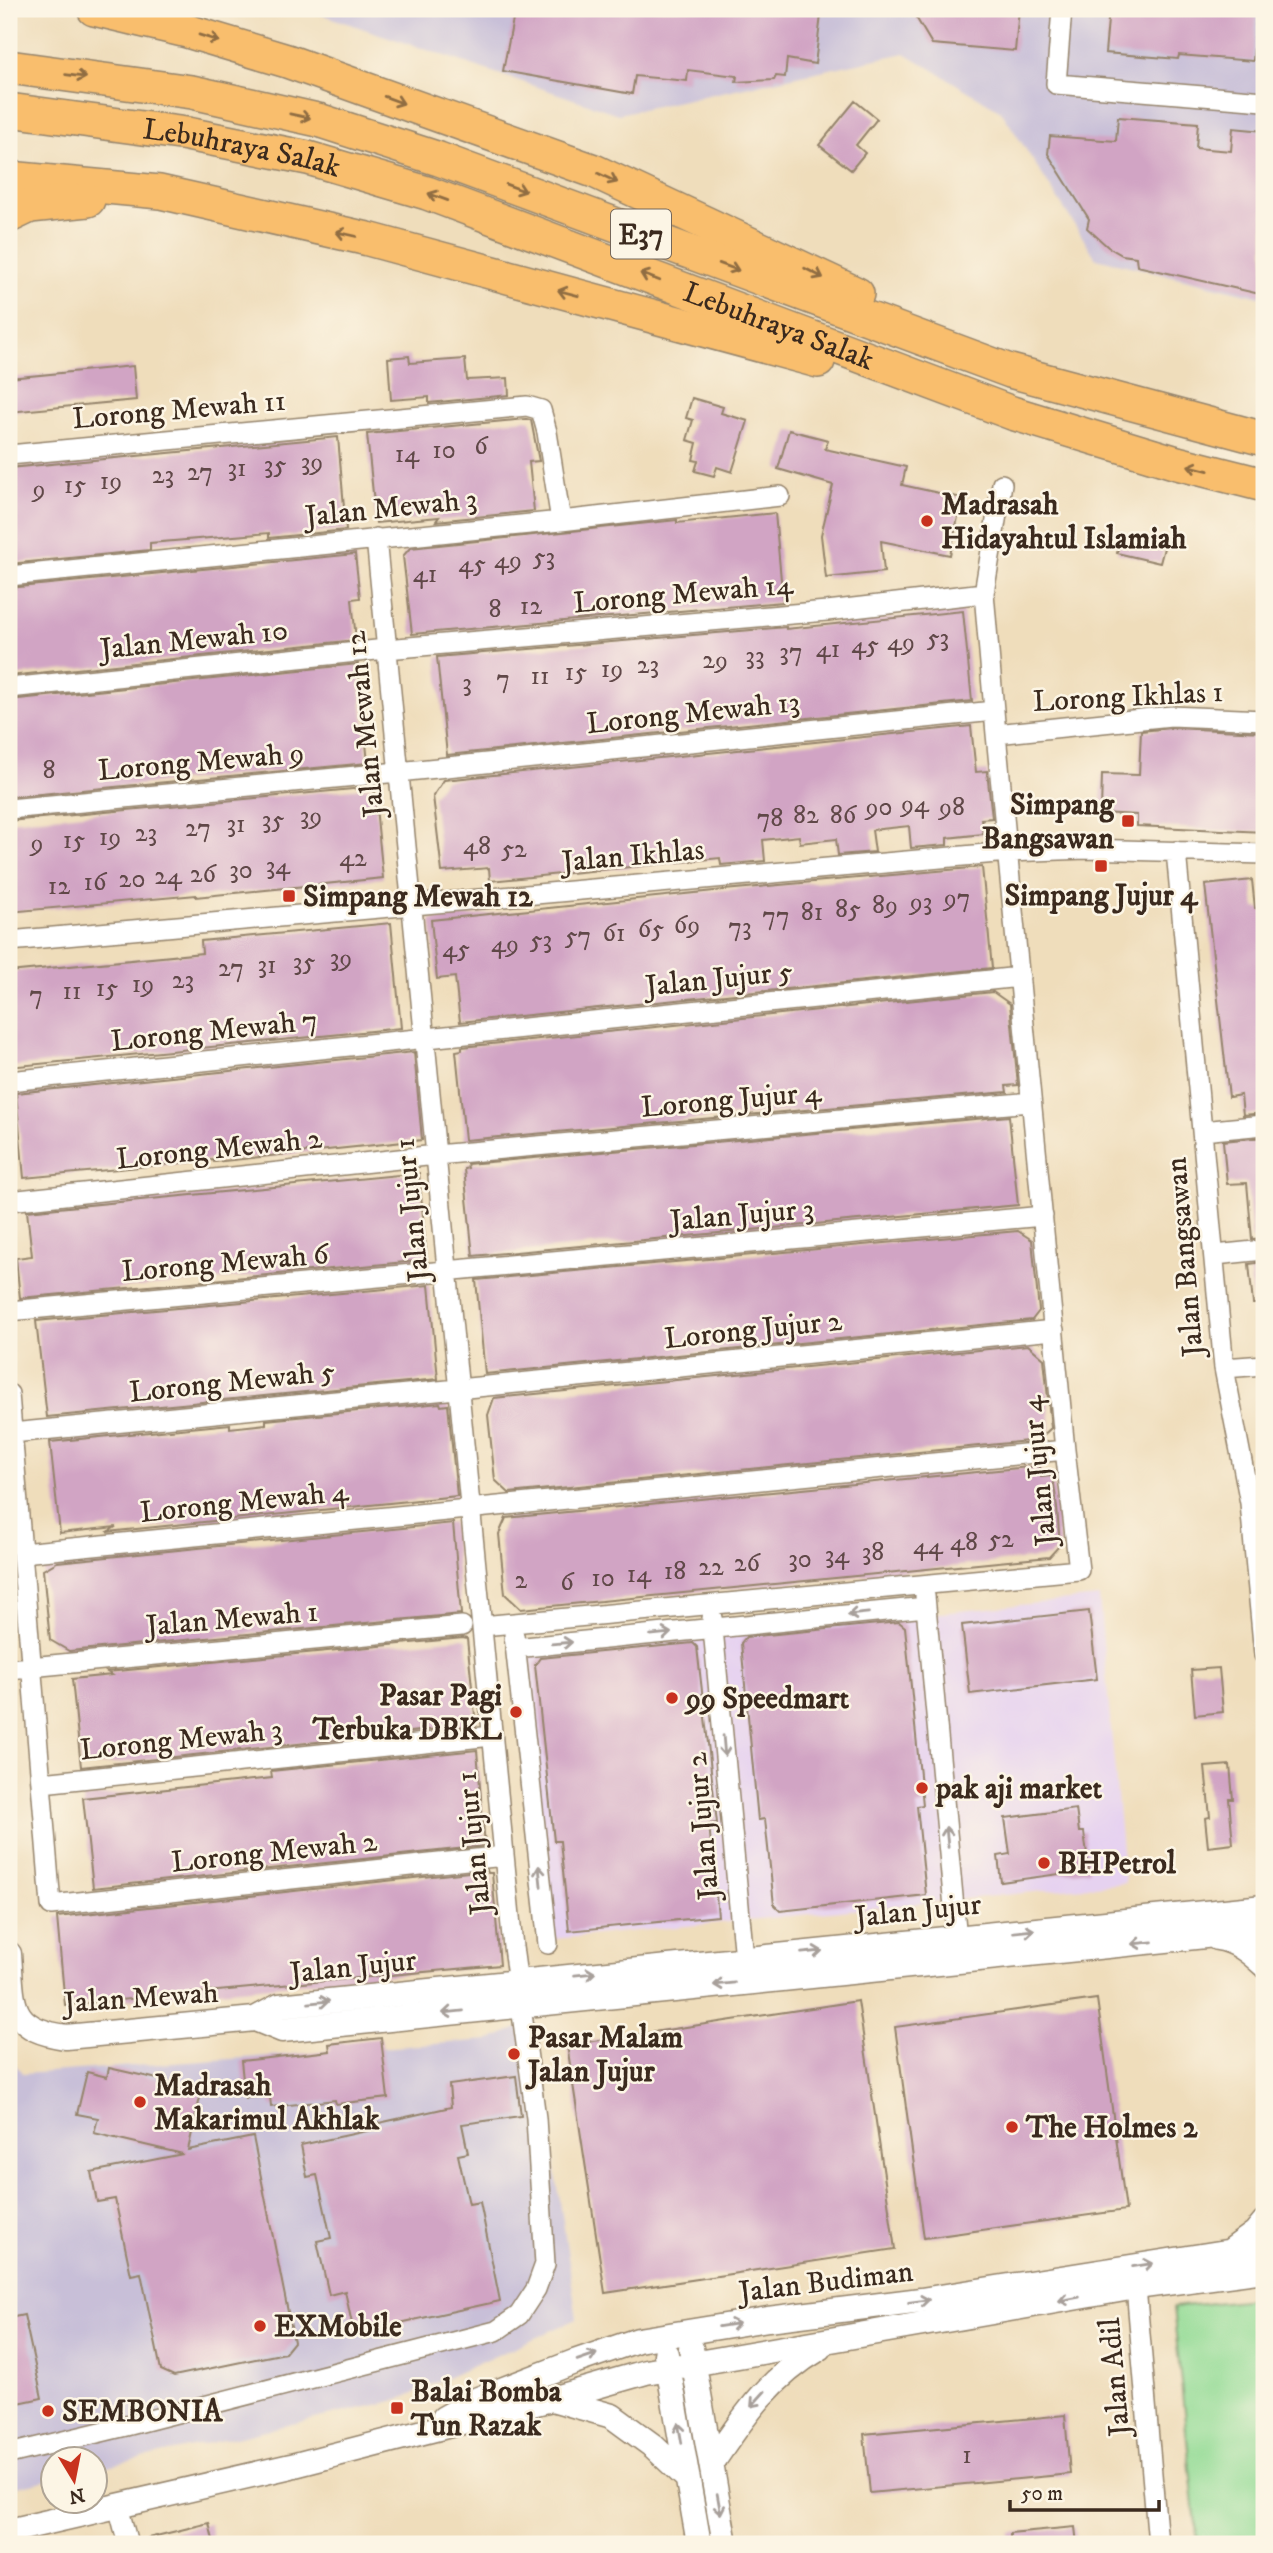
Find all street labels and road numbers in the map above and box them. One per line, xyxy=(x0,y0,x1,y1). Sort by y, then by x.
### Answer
street label: Lebuhraya Salak xyxy=(141,111,345,187)
road number: E37 xyxy=(611,210,671,258)
street label: Lebuhraya Salak xyxy=(678,274,879,379)
street label: Lorong Mewah 11 xyxy=(71,383,287,438)
street label: Jalan Mewah 3 xyxy=(300,481,479,536)
street label: Lorong Mewah 14 xyxy=(572,566,795,623)
street label: Jalan Mewah 10 xyxy=(96,612,290,669)
street label: Jalan Mewah 12 xyxy=(337,629,394,822)
street label: Lorong Ikhlas 1 xyxy=(1032,674,1224,721)
street label: Lorong Mewah 13 xyxy=(585,684,802,743)
street label: Lorong Mewah 9 xyxy=(96,735,306,790)
street label: Jalan Ikhlas xyxy=(557,832,706,881)
street label: Jalan Jujur 5 xyxy=(641,953,795,1006)
street label: Lorong Mewah 7 xyxy=(109,1002,319,1061)
street label: Lorong Jujur 4 xyxy=(639,1074,824,1127)
street label: Lorong Mewah 2 xyxy=(114,1120,324,1179)
street label: Jalan Jujur 1 xyxy=(387,1136,439,1286)
street label: Jalan Bangsawan xyxy=(1158,1155,1213,1361)
street label: Jalan Jujur 3 xyxy=(666,1191,816,1240)
street label: Lorong Mewah 6 xyxy=(120,1236,332,1291)
street label: Lorong Jujur 2 xyxy=(662,1303,844,1358)
street label: Lorong Mewah 5 xyxy=(127,1353,337,1412)
street label: Jalan Jujur 4 xyxy=(1013,1393,1066,1551)
street label: Lorong Mewah 4 xyxy=(138,1473,351,1532)
street label: Jalan Mewah 1 xyxy=(142,1594,320,1646)
street label: Lorong Mewah 3 xyxy=(78,1711,284,1770)
street label: Jalan Jujur 2 xyxy=(679,1750,729,1904)
street label: Jalan Jujur 1 xyxy=(449,1769,501,1919)
street label: Lorong Mewah 2 xyxy=(169,1823,379,1882)
street label: Jalan Jujur xyxy=(850,1886,983,1937)
street label: Jalan Jujur xyxy=(285,1942,418,1993)
street label: Jalan Mewah xyxy=(60,1975,220,2023)
street label: Jalan Budiman xyxy=(734,2253,916,2312)
street label: Jalan Adil xyxy=(1092,2316,1139,2441)

